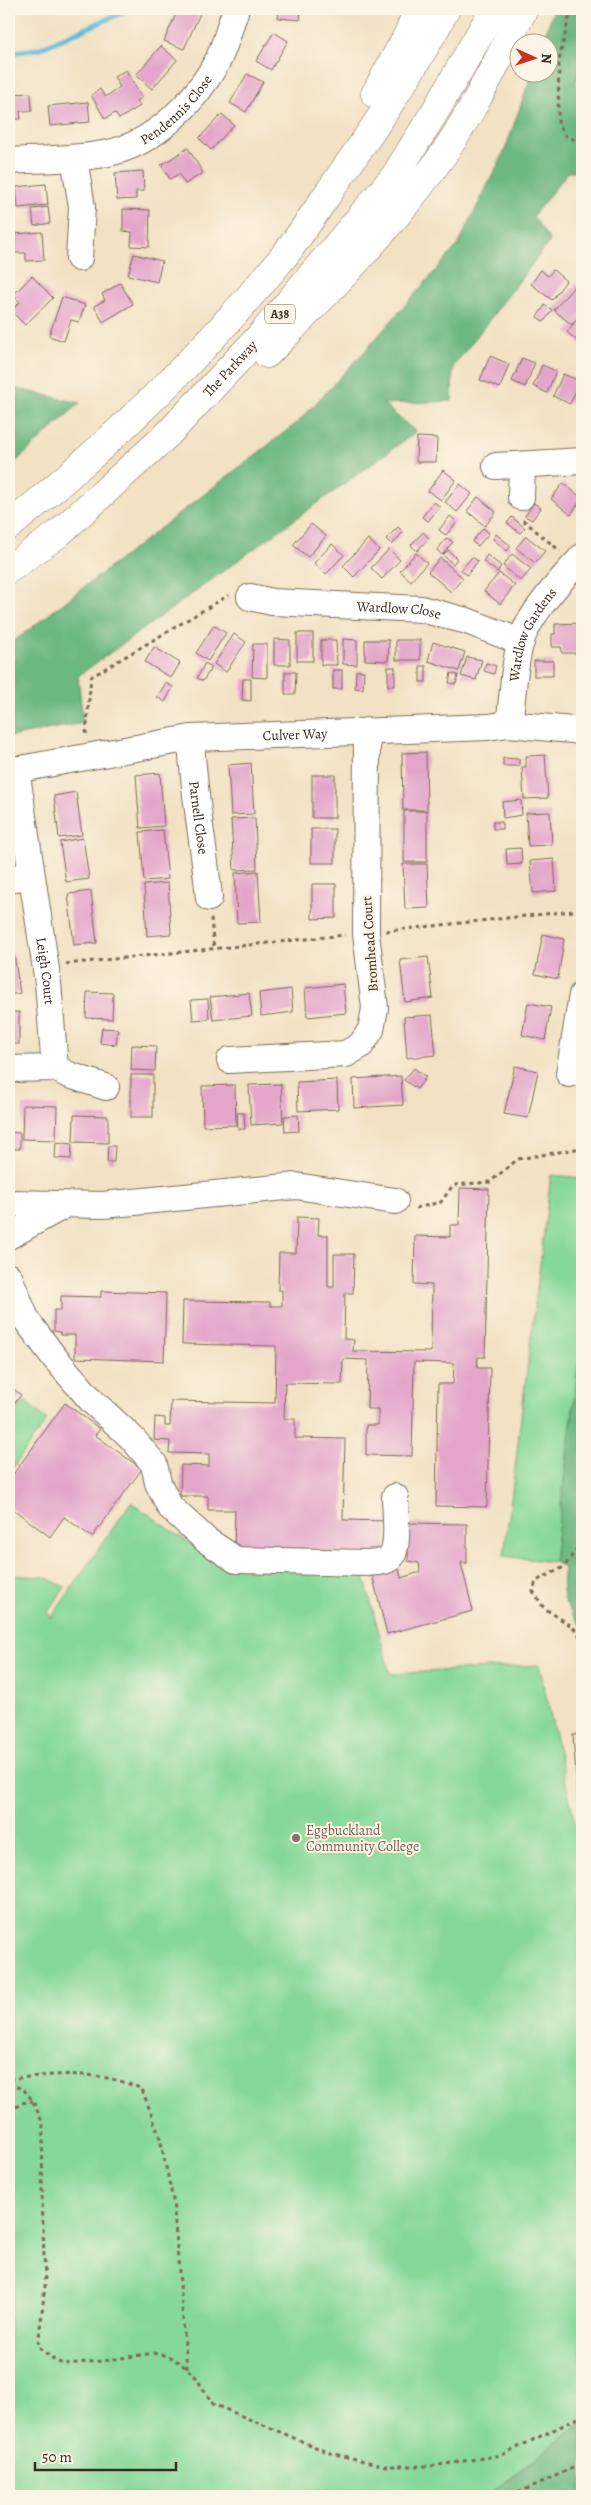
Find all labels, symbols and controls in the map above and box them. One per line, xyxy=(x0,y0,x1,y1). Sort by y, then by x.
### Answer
north arrow xyxy=(508,32,558,82)
text: N xyxy=(537,53,556,64)
street label: Pendennis Close xyxy=(137,71,216,149)
road number: A38 xyxy=(265,304,295,324)
street label: The Parkway xyxy=(198,335,262,401)
street label: Wardlow Gardens xyxy=(504,583,561,683)
street label: Wardlow Close xyxy=(355,596,444,623)
street label: Culver Way xyxy=(262,723,328,745)
street label: Parnell Close xyxy=(185,780,213,856)
street label: Bromhead Court xyxy=(357,895,383,992)
street label: Leigh Court xyxy=(32,936,59,1006)
place label: Eggbuckland Community College xyxy=(306,1821,419,1856)
marker: Eggbuckland Community College xyxy=(290,1832,302,1844)
scale bar xyxy=(35,2440,176,2472)
text: 50 m xyxy=(42,2447,72,2467)

